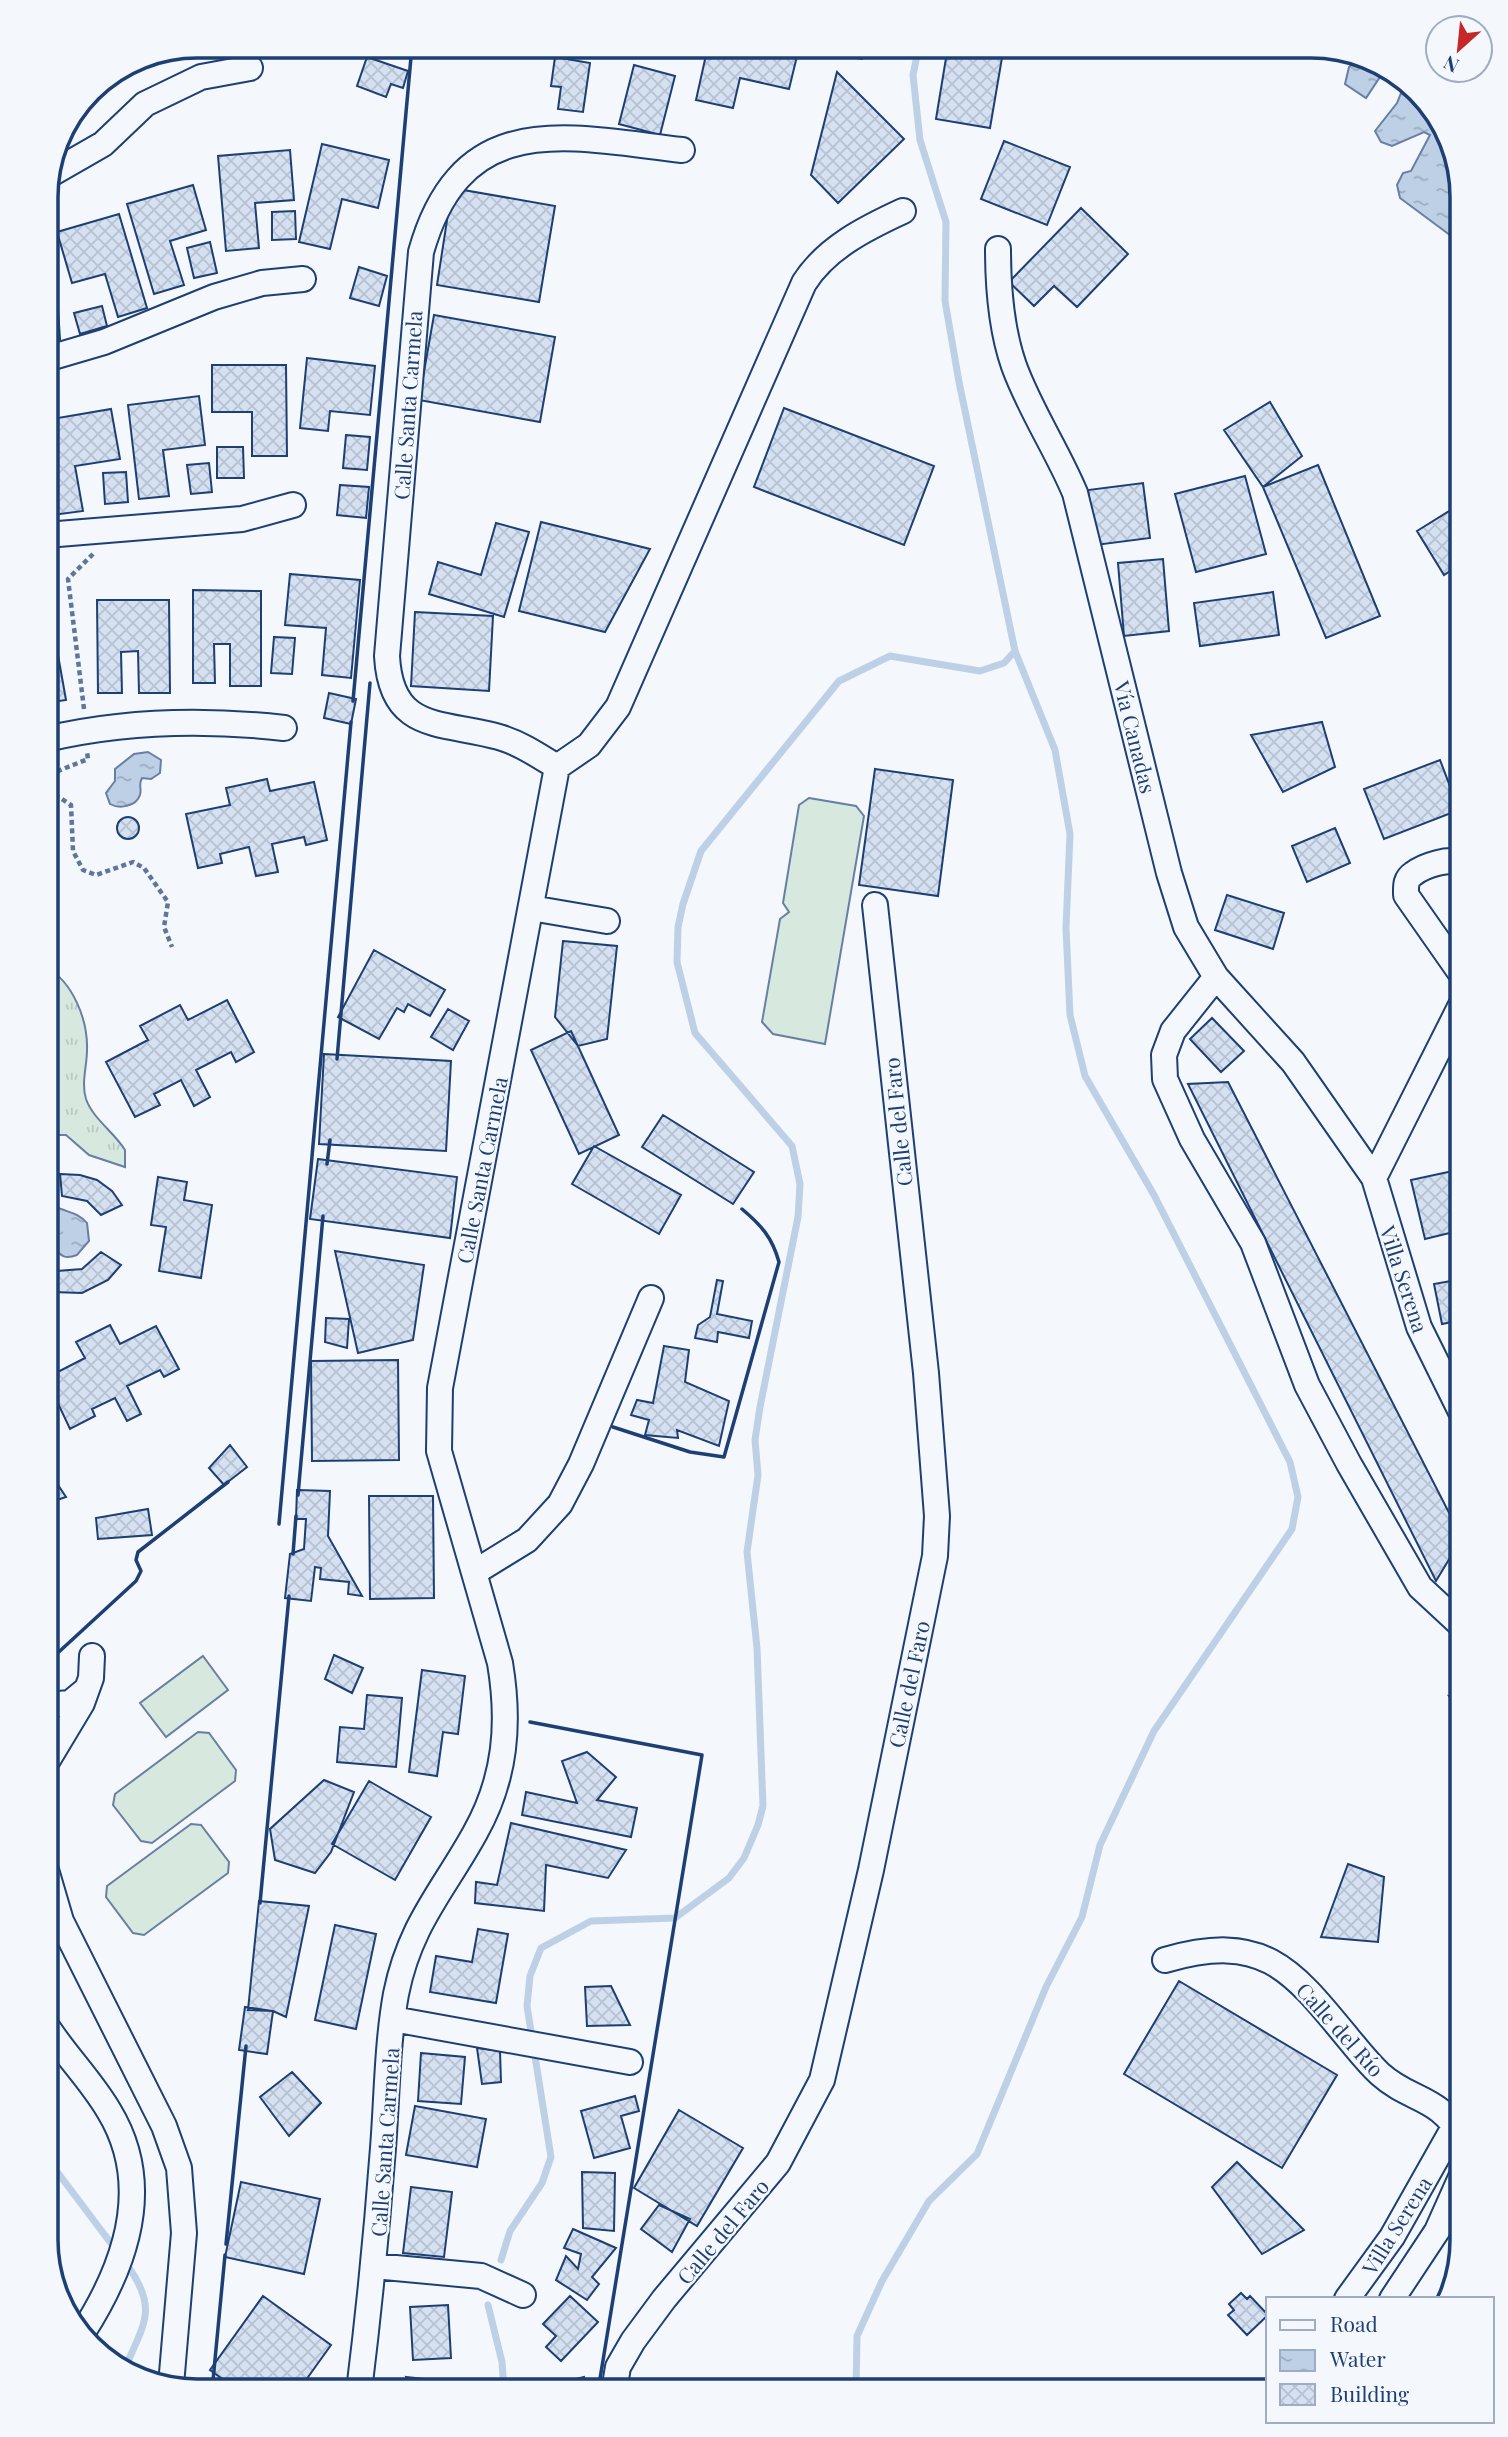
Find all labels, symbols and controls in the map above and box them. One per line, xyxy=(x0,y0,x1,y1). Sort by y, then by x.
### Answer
north arrow xyxy=(1424,14,1494,84)
text: N xyxy=(1439,50,1463,80)
street label: Calle Santa Carmela xyxy=(386,309,428,501)
street label: Vía Canadas xyxy=(1108,677,1163,796)
street label: Calle del Faro xyxy=(876,1056,918,1188)
street label: Calle Santa Carmela xyxy=(449,1074,513,1266)
street label: Villa Serena xyxy=(1374,1221,1436,1337)
street label: Calle del Faro xyxy=(881,1618,935,1750)
street label: Calle del Río xyxy=(1291,1976,1391,2082)
street label: Calle Santa Carmela xyxy=(363,2046,405,2238)
street label: Villa Serena xyxy=(1354,2170,1438,2280)
street label: Calle del Faro xyxy=(670,2173,774,2289)
legend xyxy=(1266,2297,1494,2423)
text: Road xyxy=(1330,2309,1378,2337)
text: Water xyxy=(1329,2344,1386,2372)
text: Building xyxy=(1330,2379,1409,2407)

